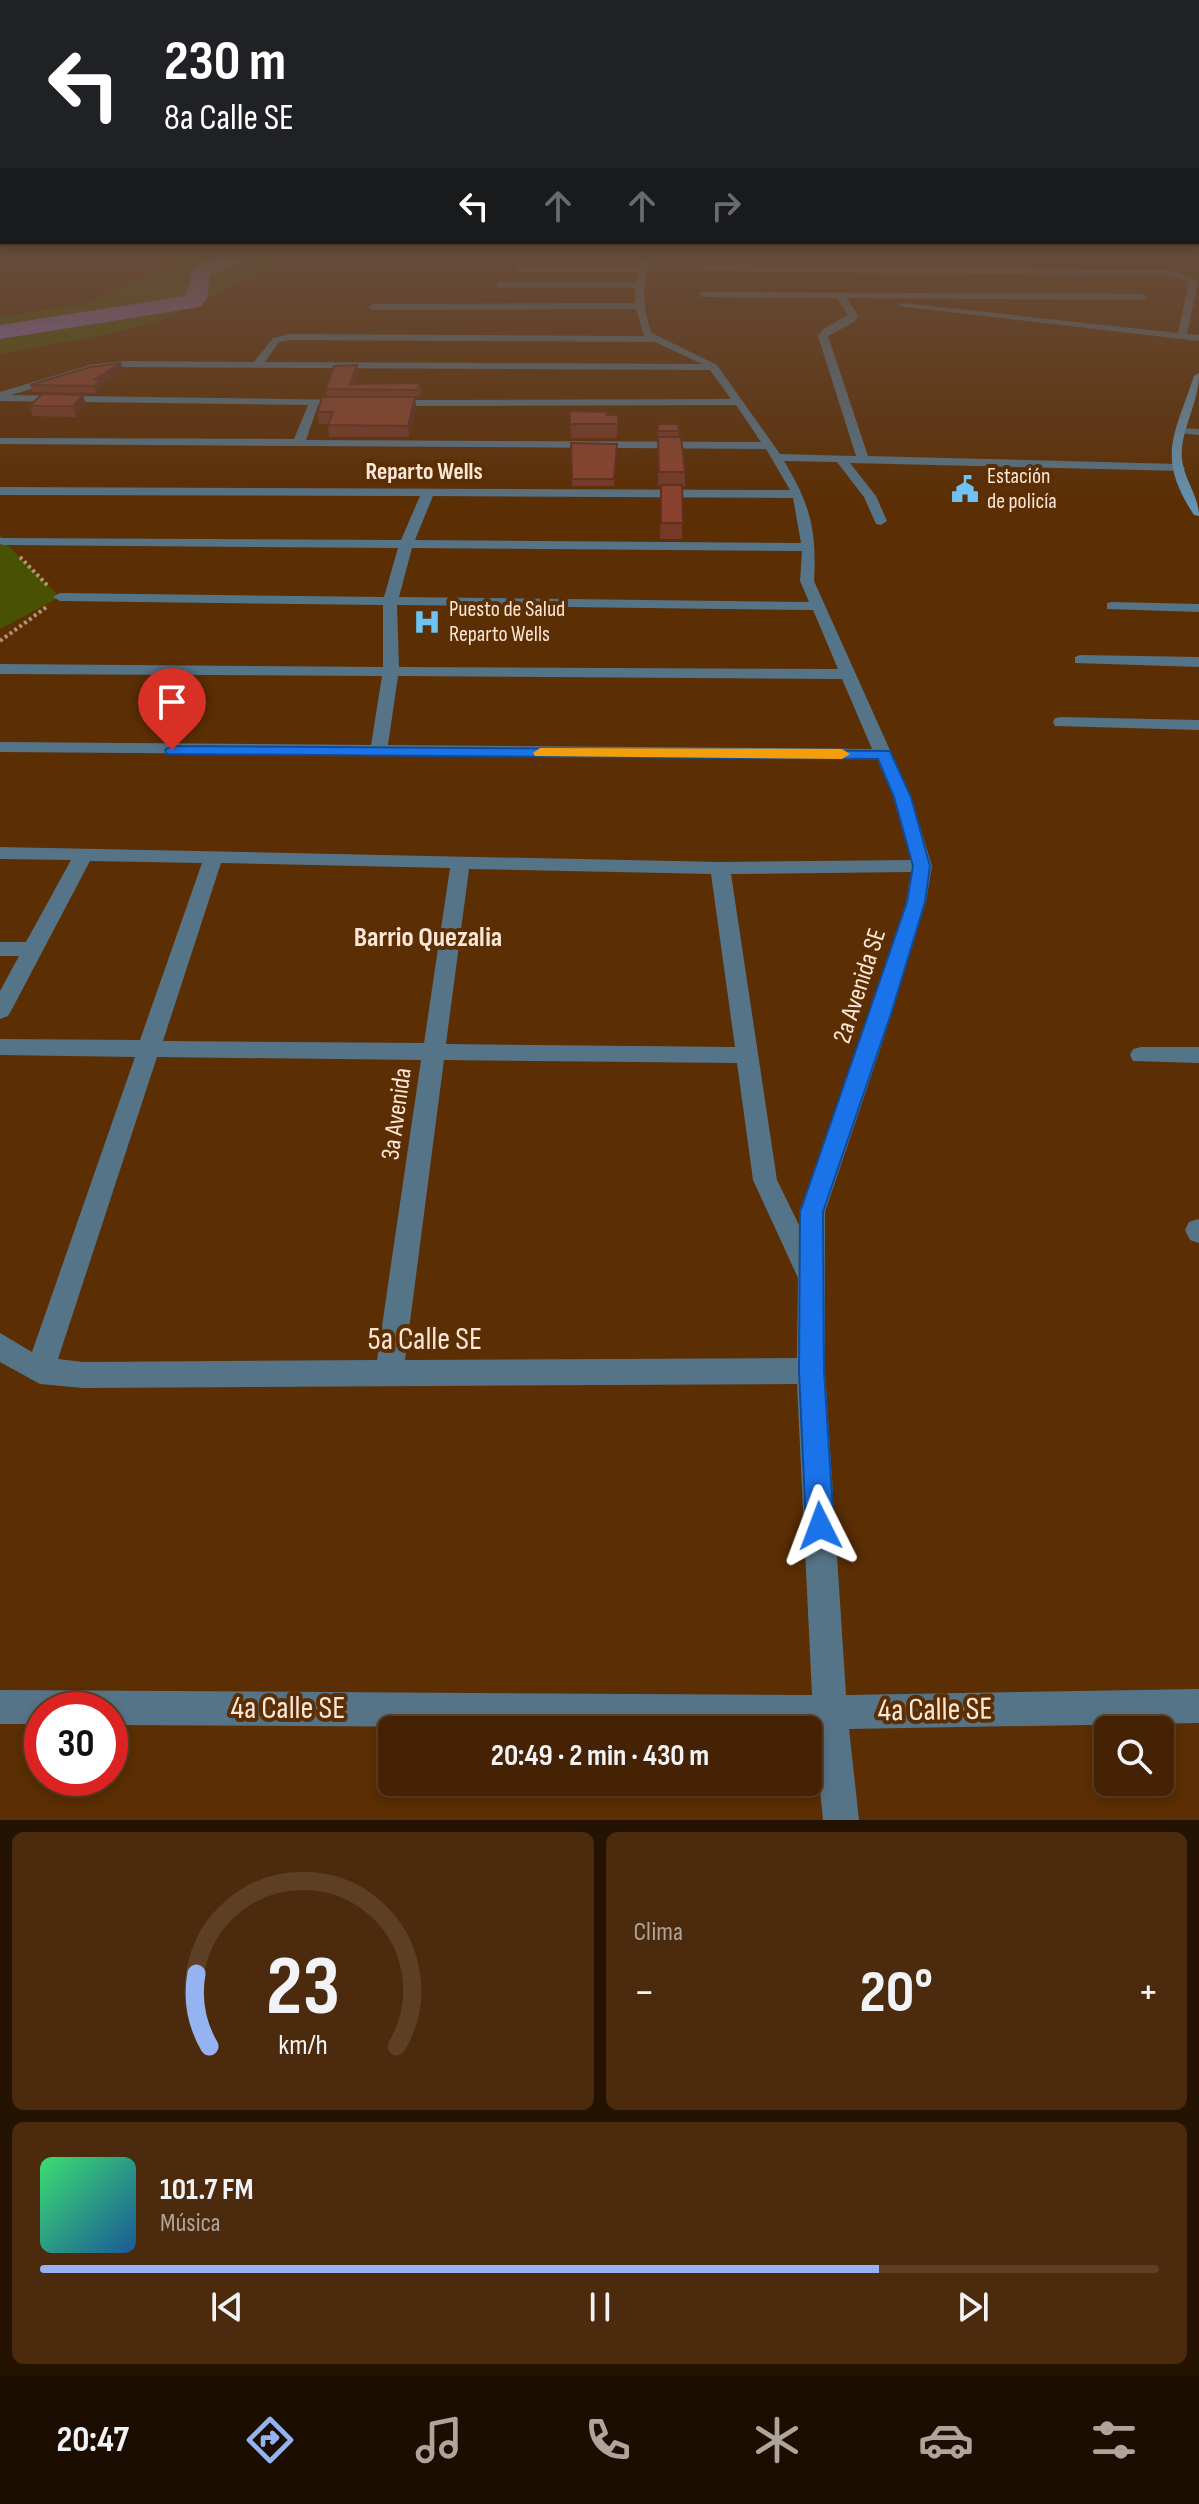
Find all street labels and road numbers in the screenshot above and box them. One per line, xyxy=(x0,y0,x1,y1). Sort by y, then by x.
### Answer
street label: 2a Avenida SE xyxy=(827,925,893,1047)
street label: 3a Avenida xyxy=(375,1066,419,1162)
street label: 5a Calle SE xyxy=(368,1320,482,1359)
street label: 4a Calle SE xyxy=(231,1689,345,1728)
street label: 4a Calle SE xyxy=(877,1690,993,1730)

